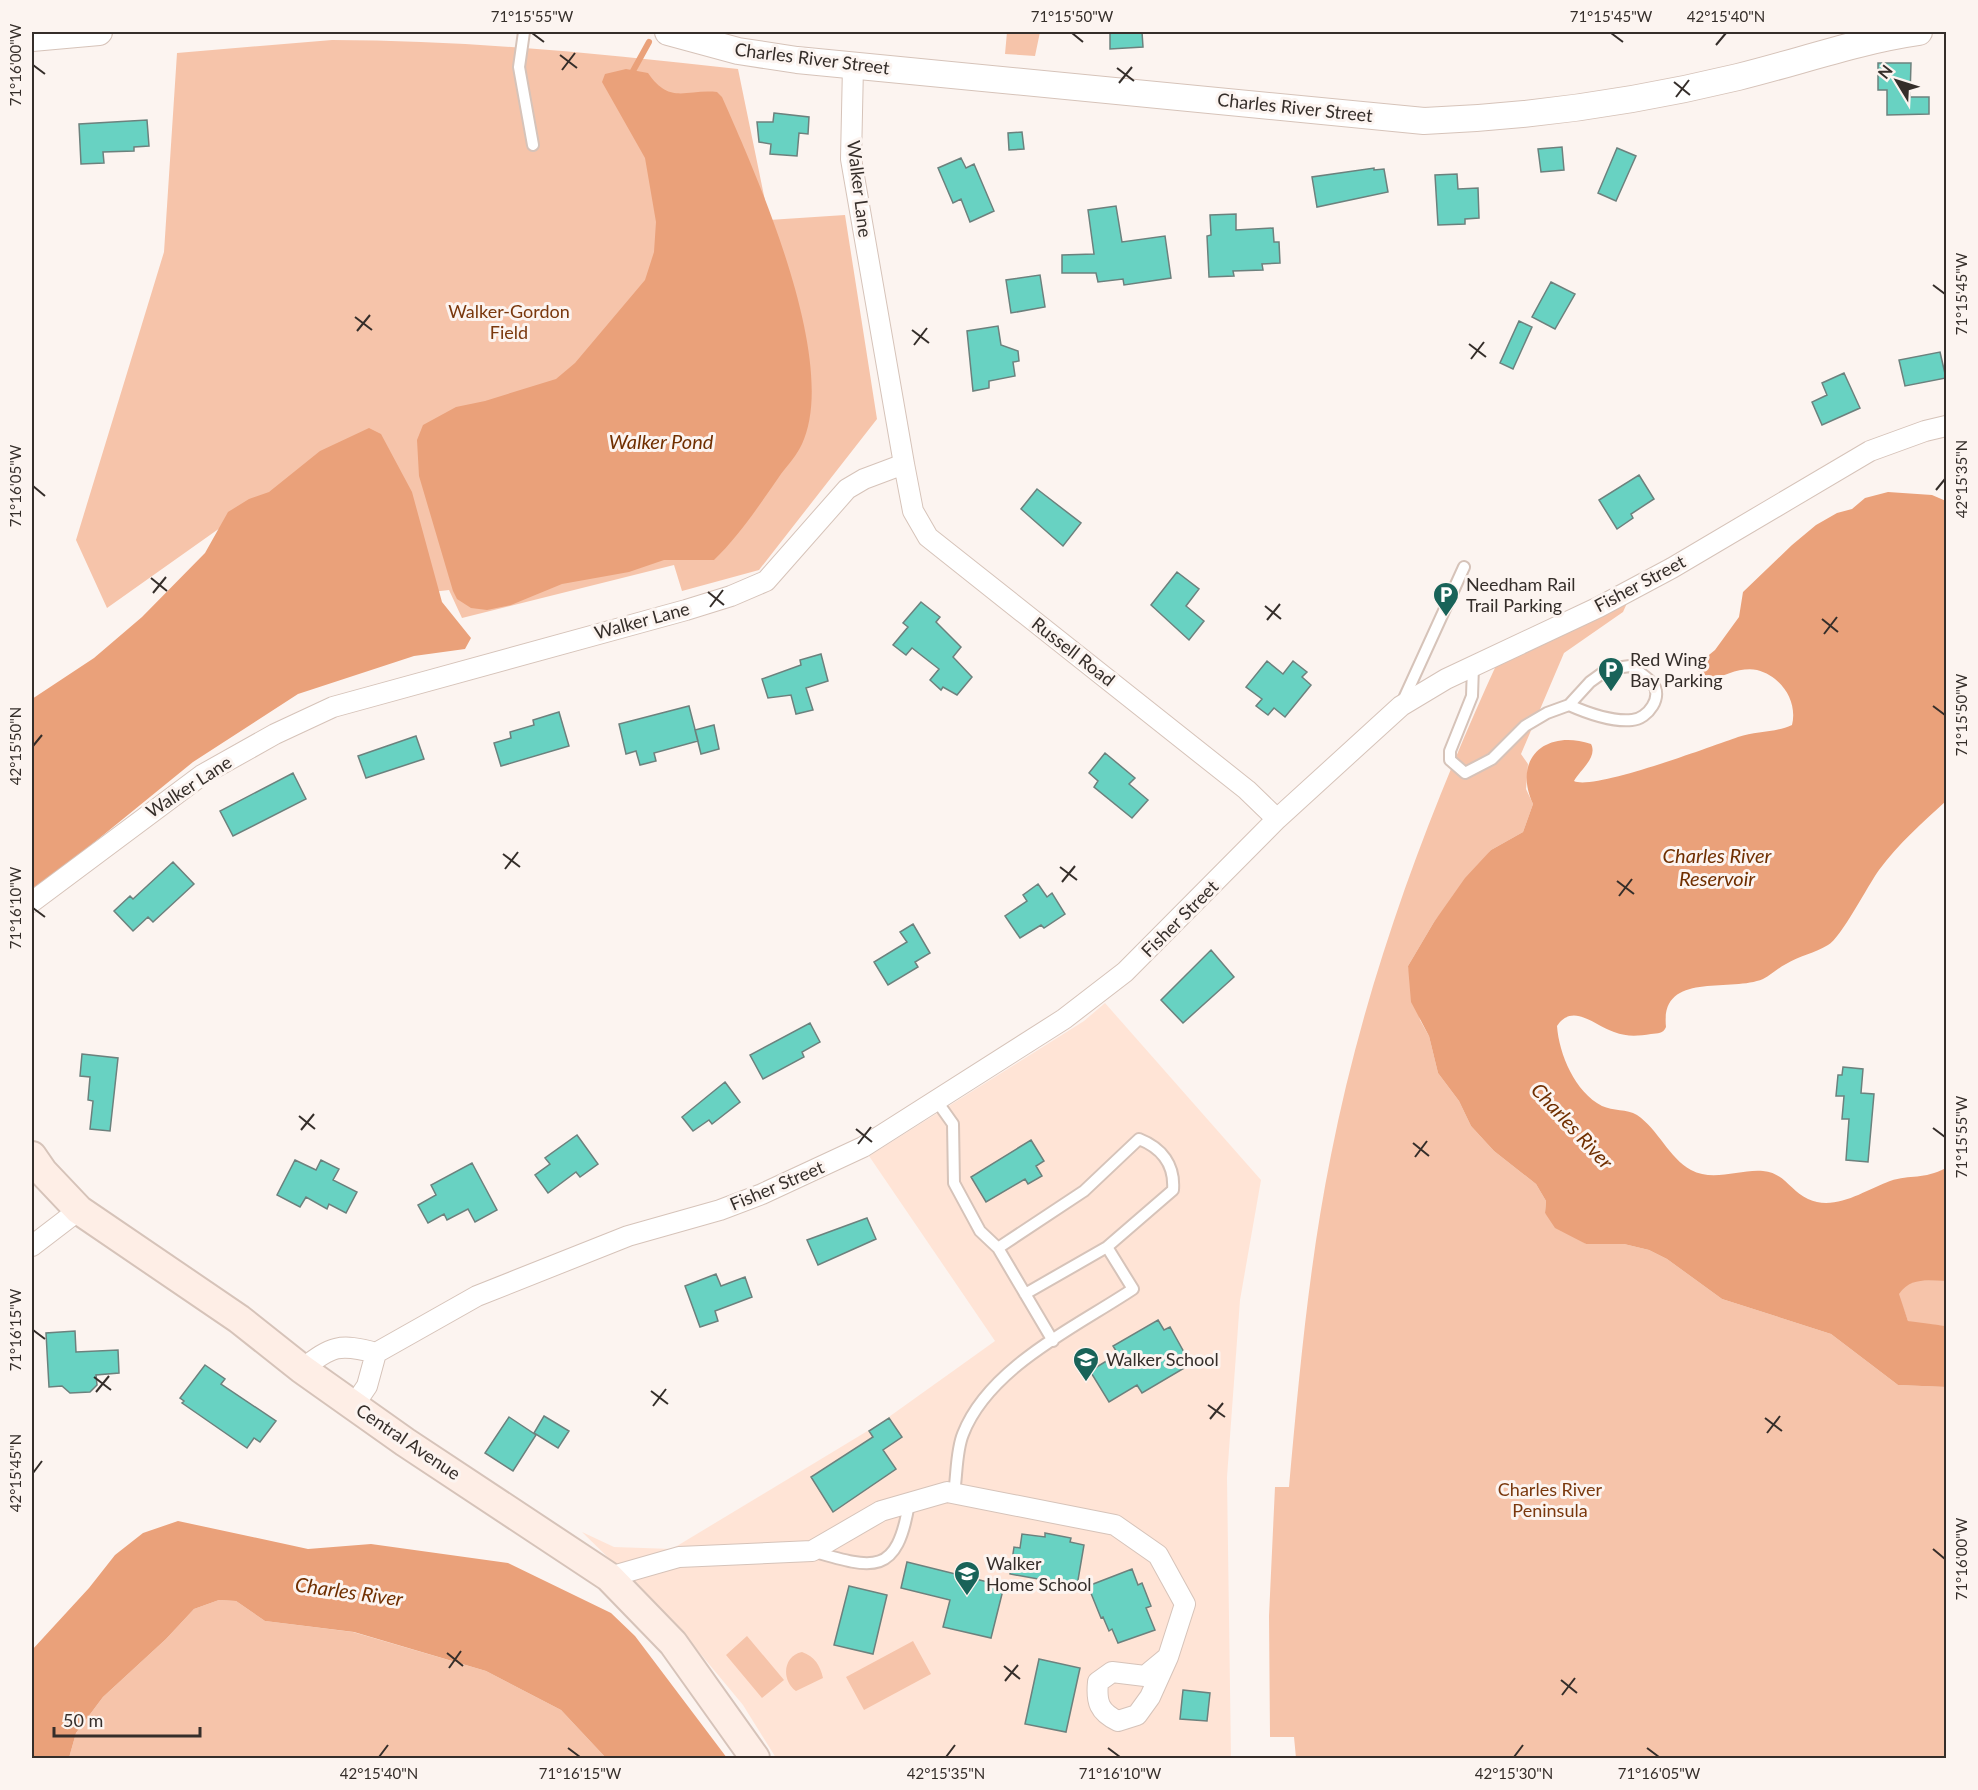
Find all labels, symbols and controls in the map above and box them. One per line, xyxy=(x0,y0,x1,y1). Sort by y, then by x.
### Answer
text: 71°15'55"W xyxy=(491,7,574,25)
text: 71°15'50"W xyxy=(1031,7,1114,25)
text: 71°15'45"W xyxy=(1570,7,1653,25)
text: 42°15'40"N xyxy=(1687,7,1765,25)
text: 71°16'00"W xyxy=(6,23,24,106)
street label: Charles River Street xyxy=(733,38,891,78)
north arrow xyxy=(1867,51,1927,111)
text: N xyxy=(1874,61,1896,82)
street label: Charles River Street xyxy=(1216,88,1374,126)
street label: Walker Lane xyxy=(843,139,877,239)
text: 71°15'45"W xyxy=(1952,252,1970,335)
park label: Walker-Gordon Field xyxy=(448,300,570,343)
water label: Walker Pond xyxy=(609,429,714,453)
text: 42°15'35"N xyxy=(1952,440,1970,518)
text: 71°16'05"W xyxy=(6,444,24,527)
street label: Fisher Street xyxy=(1590,550,1689,616)
place label: Needham Rail Trail Parking xyxy=(1466,573,1576,616)
parking icon: Needham Rail Trail Parking xyxy=(1431,580,1461,618)
street label: Walker Lane xyxy=(592,597,692,643)
street label: Russell Road xyxy=(1028,612,1119,690)
place label: Red Wing Bay Parking xyxy=(1630,648,1723,691)
parking icon: Red Wing Bay Parking xyxy=(1596,655,1626,693)
text: 71°15'50"W xyxy=(1952,673,1970,756)
text: 42°15'50"N xyxy=(6,707,24,785)
street label: Walker Lane xyxy=(142,750,235,822)
water label: Charles River Reservoir xyxy=(1663,843,1773,890)
text: 71°16'10"W xyxy=(6,866,24,949)
street label: Fisher Street xyxy=(1136,875,1223,961)
water label: Charles River xyxy=(1527,1077,1619,1174)
text: 71°15'55"W xyxy=(1952,1095,1970,1178)
street label: Fisher Street xyxy=(726,1155,827,1215)
text: 71°16'15"W xyxy=(6,1288,24,1371)
school or university icon: Walker School xyxy=(1071,1345,1101,1383)
place label: Walker School xyxy=(1106,1348,1219,1370)
street label: Central Avenue xyxy=(352,1398,465,1484)
text: 42°15'45"N xyxy=(6,1434,24,1512)
park label: Charles River Peninsula xyxy=(1498,1478,1603,1521)
text: 71°16'00"W xyxy=(1952,1517,1970,1600)
place label: Walker Home School xyxy=(986,1552,1092,1595)
school or university icon: Walker Home School xyxy=(952,1559,982,1597)
water label: Charles River xyxy=(294,1572,406,1611)
scale bar xyxy=(54,1700,200,1738)
text: 50 m xyxy=(63,1709,103,1731)
text: 42°15'40"N xyxy=(340,1764,418,1782)
text: 71°16'15"W xyxy=(539,1764,622,1782)
text: 42°15'35"N xyxy=(907,1764,985,1782)
text: 71°16'10"W xyxy=(1079,1764,1162,1782)
text: 42°15'30"N xyxy=(1475,1764,1553,1782)
text: 71°16'05"W xyxy=(1618,1764,1701,1782)

